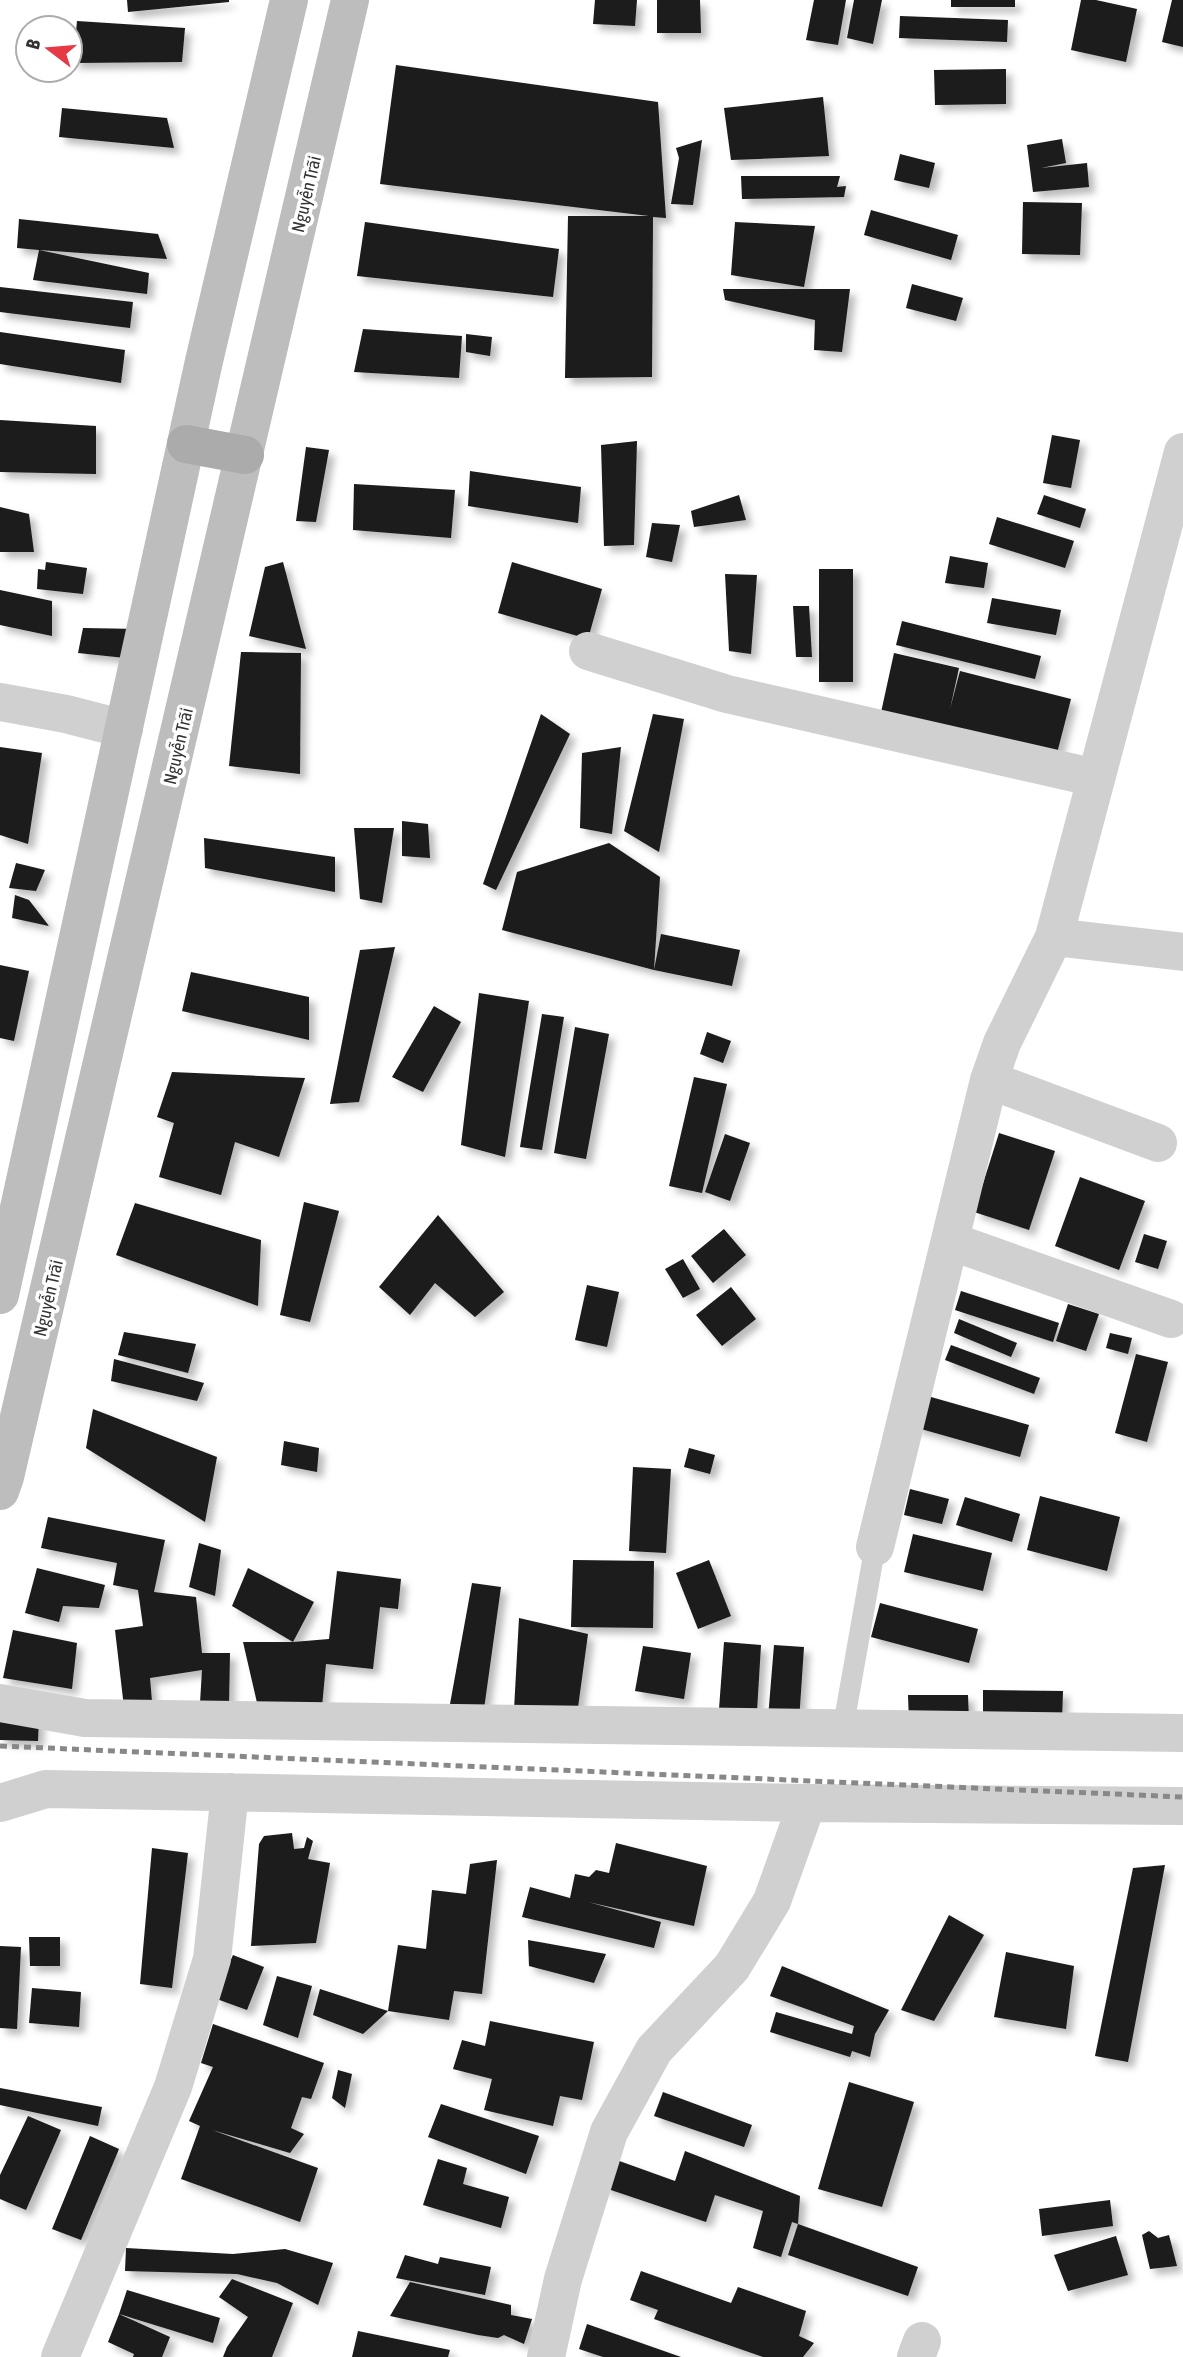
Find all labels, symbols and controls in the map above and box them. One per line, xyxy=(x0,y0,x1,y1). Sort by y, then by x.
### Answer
north arrow xyxy=(14,14,84,84)
text: B xyxy=(21,37,44,52)
street label: Nguyễn Trãi xyxy=(287,154,325,234)
street label: Nguyễn Trãi xyxy=(159,706,197,786)
street label: Nguyễn Trãi xyxy=(29,1258,67,1338)

